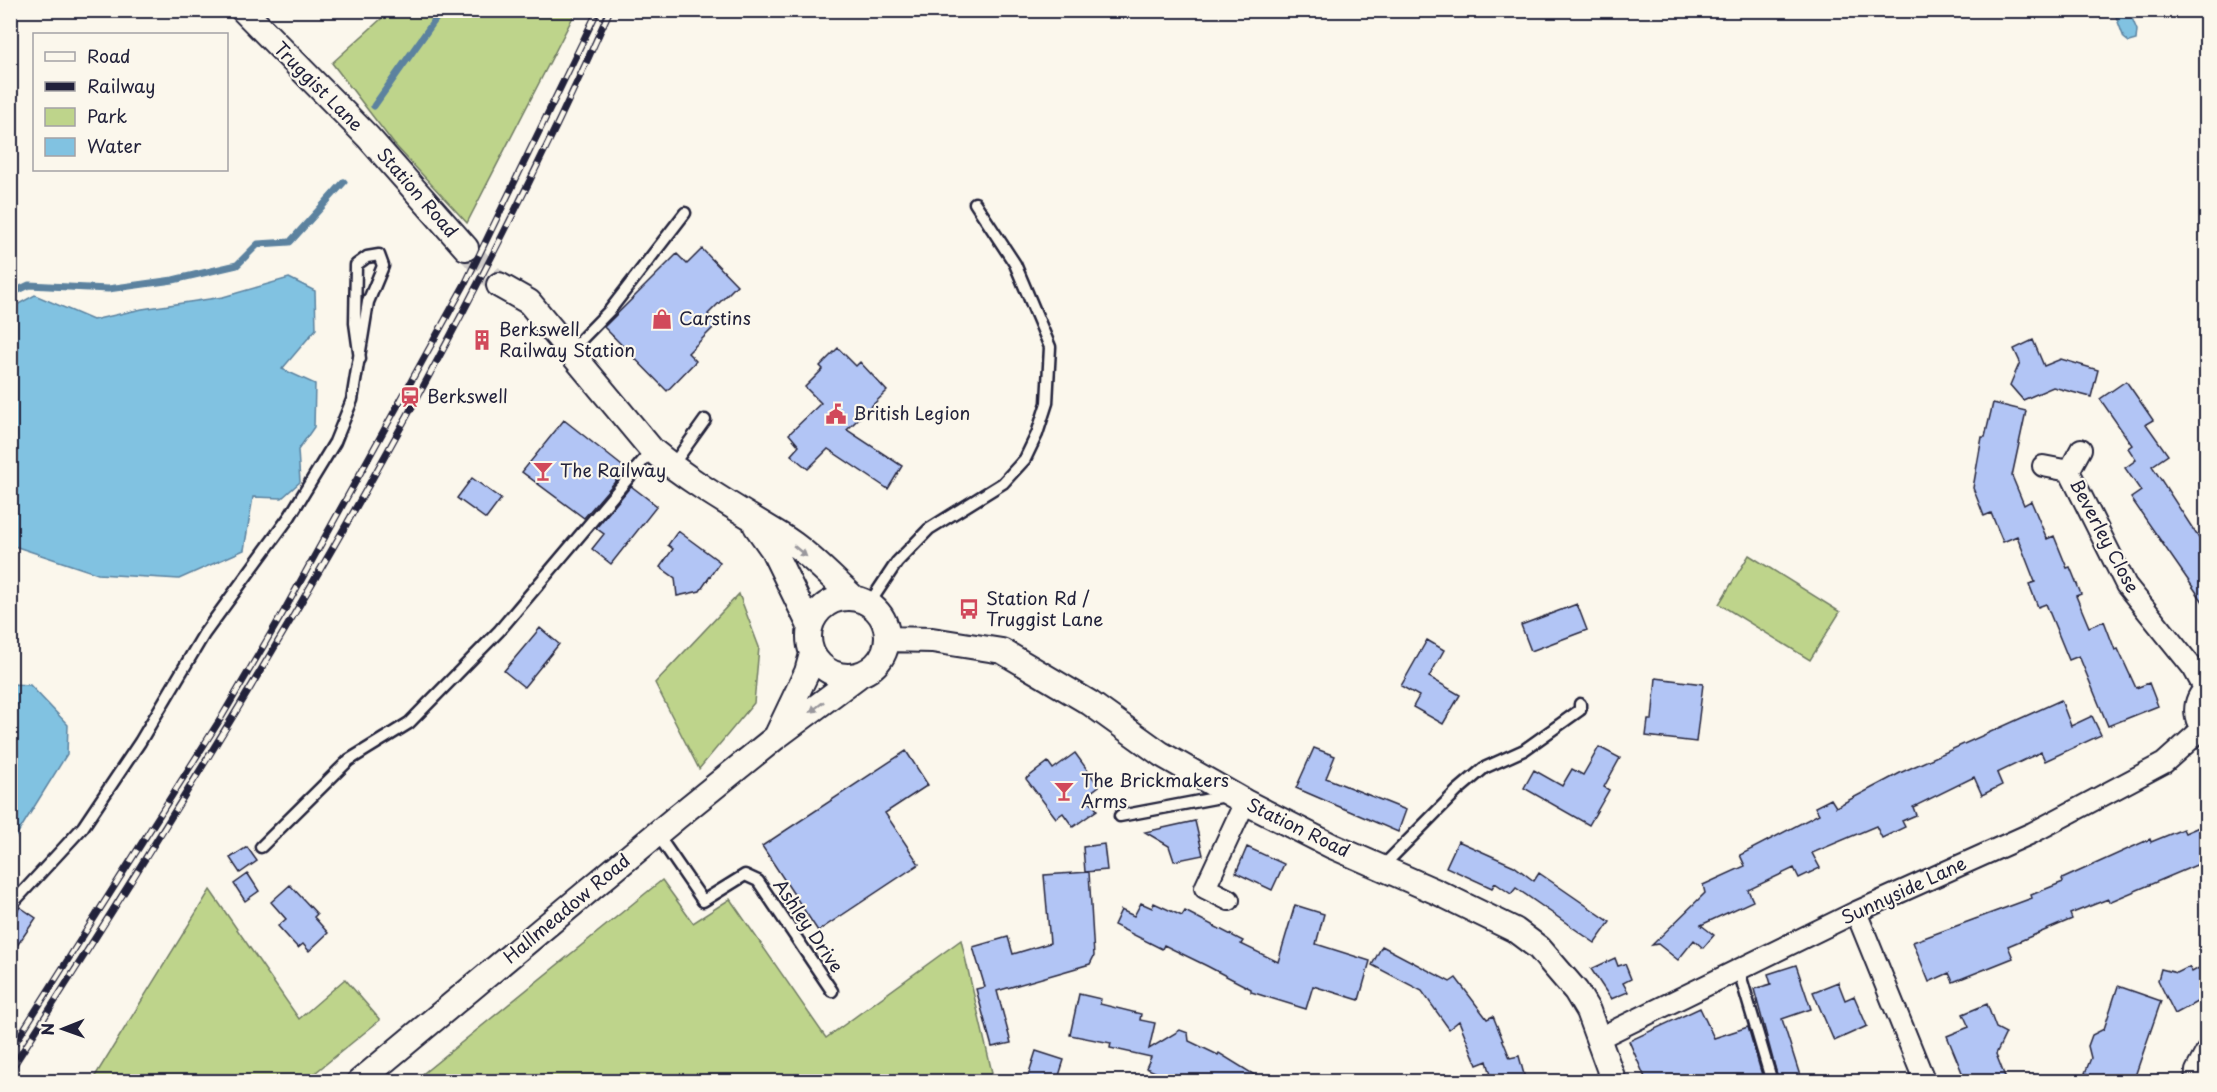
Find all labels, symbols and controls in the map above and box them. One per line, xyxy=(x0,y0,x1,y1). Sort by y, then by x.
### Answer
legend xyxy=(33,33,228,171)
street label: Truggist Lane xyxy=(268,35,370,137)
text: Road xyxy=(87,42,131,69)
text: Railway xyxy=(87,72,155,99)
text: Park xyxy=(87,102,127,129)
text: Water xyxy=(87,132,142,159)
street label: Station Road xyxy=(371,141,465,243)
place label: Carstins xyxy=(679,304,751,331)
shop icon: Carstins xyxy=(650,307,674,331)
place label: Berkswell Railway Station xyxy=(499,315,635,363)
building icon: Berkswell Railway Station xyxy=(470,328,494,352)
place label: Berkswell xyxy=(427,382,508,409)
station icon: Berkswell xyxy=(398,385,422,409)
place label: British Legion xyxy=(853,399,970,426)
public building icon: British Legion xyxy=(824,402,848,426)
place label: The Railway xyxy=(560,456,666,483)
bar icon: The Railway xyxy=(531,459,555,483)
street label: Beverley Close xyxy=(2064,473,2147,597)
one-way arrow xyxy=(792,544,808,557)
place label: Station Rd / Truggist Lane xyxy=(986,584,1103,632)
bus stop icon: Station Rd / Truggist Lane xyxy=(957,597,981,621)
one-way arrow xyxy=(810,701,826,713)
place label: The Brickmakers Arms xyxy=(1081,766,1229,814)
bar icon: The Brickmakers Arms xyxy=(1052,779,1076,803)
street label: Station Road xyxy=(1243,790,1355,863)
street label: Hallmeadow Road xyxy=(497,847,635,969)
street label: Sunnyside Lane xyxy=(1836,849,1970,931)
street label: Ashley Drive xyxy=(768,873,851,978)
north arrow xyxy=(33,999,93,1059)
text: N xyxy=(35,1023,59,1036)

